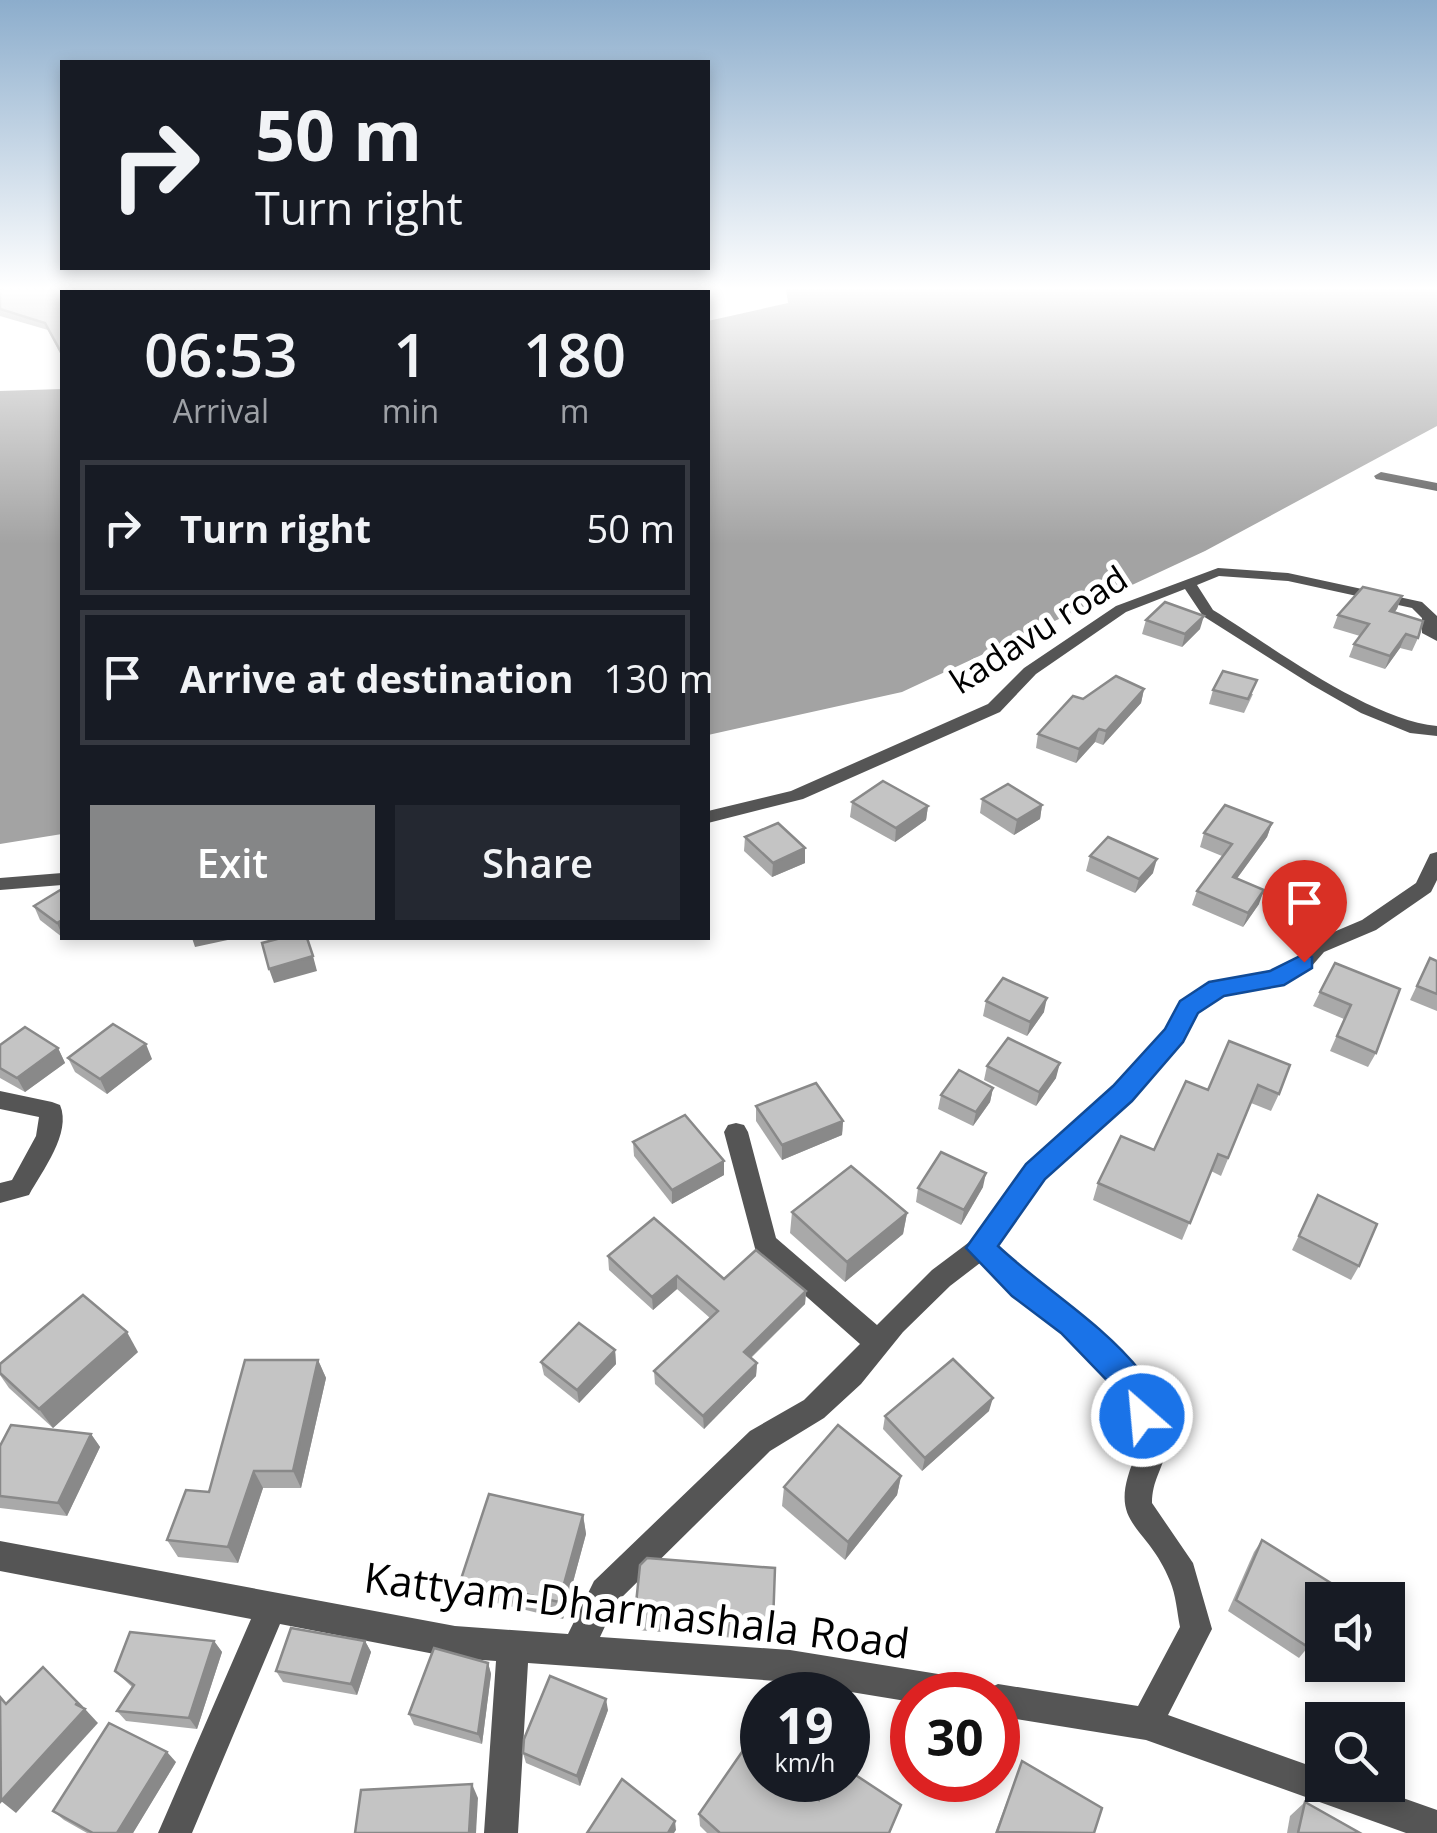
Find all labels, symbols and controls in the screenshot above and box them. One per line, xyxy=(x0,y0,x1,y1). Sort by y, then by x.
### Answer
text: 50 m xyxy=(255,86,422,182)
icon: right xyxy=(90,100,220,230)
text: Turn right xyxy=(255,177,463,238)
text: 06:53 xyxy=(144,313,298,395)
text: 1 xyxy=(393,313,428,395)
text: 180 xyxy=(523,313,626,395)
text: Arrival xyxy=(173,389,269,432)
text: min xyxy=(382,389,439,432)
text: m xyxy=(560,389,589,432)
icon: right xyxy=(95,500,150,555)
text: Turn right xyxy=(180,502,371,554)
text: 50 m xyxy=(586,502,675,554)
street label: kadavu road xyxy=(940,554,1136,704)
icon: arrive xyxy=(95,650,150,705)
text: Arrive at destination xyxy=(180,652,574,704)
text: 130 m xyxy=(604,652,714,704)
button: Exit xyxy=(90,805,375,920)
button: Share xyxy=(395,805,680,920)
pin xyxy=(1262,860,1347,963)
icon: arrive xyxy=(1277,875,1332,930)
position arrow xyxy=(1090,1364,1194,1468)
street label: Kattyam-Dharmashala Road xyxy=(361,1547,913,1671)
map controls xyxy=(1305,1582,1405,1802)
button: sound xyxy=(1305,1582,1405,1682)
speed limit sign: 30 xyxy=(890,1672,1020,1802)
text: 19 xyxy=(776,1691,834,1759)
button: search xyxy=(1305,1702,1405,1802)
text: km/h xyxy=(775,1745,835,1779)

